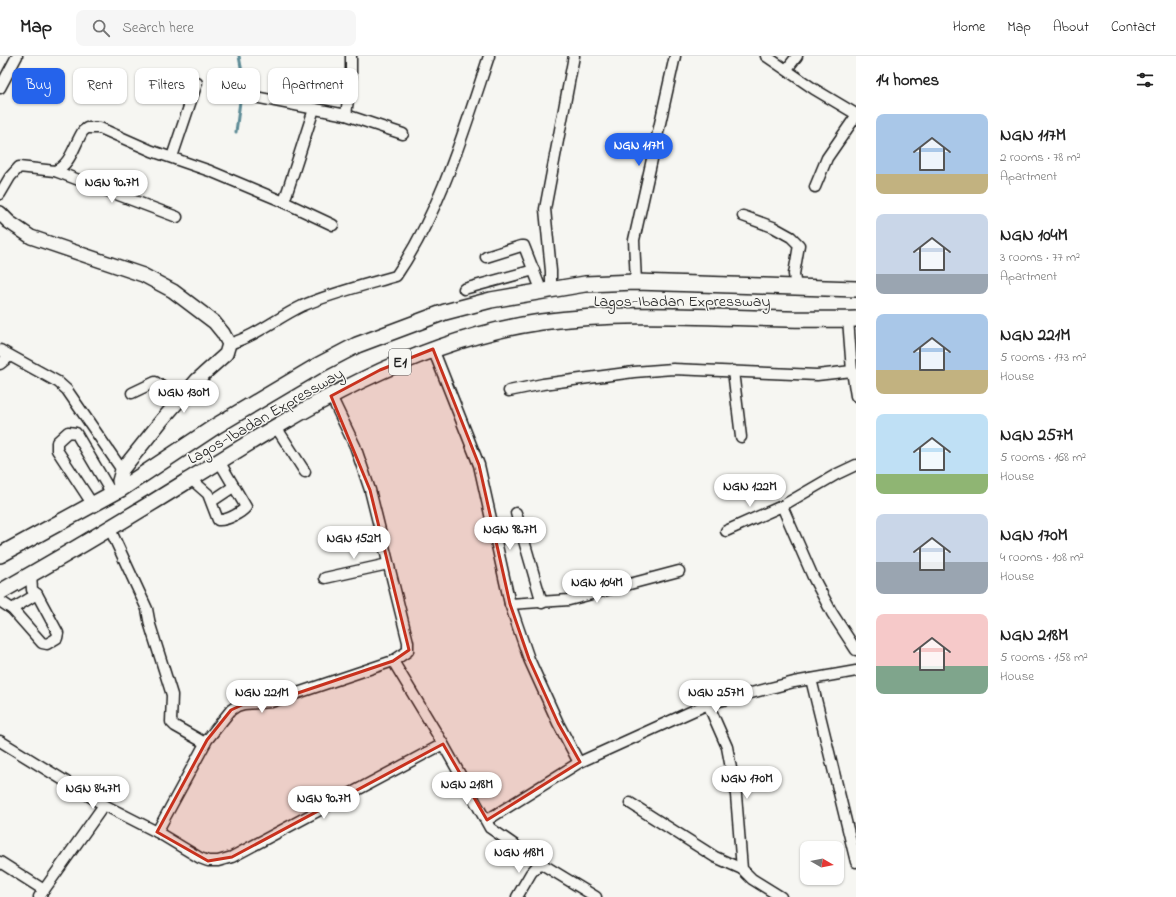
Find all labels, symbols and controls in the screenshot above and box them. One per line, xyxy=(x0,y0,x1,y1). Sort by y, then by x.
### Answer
search box xyxy=(76,10,356,46)
text: Map xyxy=(20,14,52,41)
icon: search xyxy=(90,17,112,39)
text: Search here xyxy=(122,17,194,39)
text: Home xyxy=(953,17,985,38)
text: Map xyxy=(1007,17,1031,38)
text: About xyxy=(1053,17,1089,38)
text: Contact xyxy=(1111,17,1156,38)
chip: Buy xyxy=(12,68,65,104)
chip: Rent xyxy=(73,68,127,104)
chip: Filters xyxy=(135,68,199,104)
chip: New xyxy=(207,68,260,104)
chip: Apartment xyxy=(268,68,358,104)
text: 14 homes xyxy=(876,68,939,93)
icon: filters xyxy=(1134,69,1156,91)
text: NGN 117M xyxy=(1000,123,1066,148)
icon: home xyxy=(908,130,956,178)
pin: NGN 117M xyxy=(598,133,680,167)
text: NGN 117M xyxy=(614,136,664,155)
text: 2 rooms · 78 m² xyxy=(1000,148,1081,167)
text: Apartment xyxy=(1000,167,1057,186)
pin: NGN 90.7M xyxy=(66,170,158,204)
text: NGN 90.7M xyxy=(85,173,139,192)
text: NGN 104M xyxy=(1000,223,1068,248)
icon: home xyxy=(908,230,956,278)
text: 3 rooms · 77 m² xyxy=(1000,248,1080,267)
text: Apartment xyxy=(1000,267,1057,286)
street label: Lagos-Ibadan Expressway xyxy=(594,290,770,314)
text: NGN 221M xyxy=(1000,323,1070,348)
icon: home xyxy=(908,330,956,378)
text: 5 rooms · 173 m² xyxy=(1000,348,1086,367)
road number: E1 xyxy=(389,349,411,375)
street label: Lagos-Ibadan Expressway xyxy=(184,362,349,471)
text: House xyxy=(1000,367,1034,386)
pin: NGN 130M xyxy=(143,380,225,414)
text: NGN 130M xyxy=(158,383,210,402)
text: NGN 257M xyxy=(1000,423,1073,448)
icon: home xyxy=(908,430,956,478)
text: 5 rooms · 168 m² xyxy=(1000,448,1086,467)
text: House xyxy=(1000,467,1034,486)
pin: NGN 122M xyxy=(709,474,791,508)
text: NGN 122M xyxy=(723,477,777,496)
pin: NGN 98.7M xyxy=(464,517,556,551)
text: NGN 98.7M xyxy=(483,520,537,539)
text: NGN 170M xyxy=(1000,523,1068,548)
pin: NGN 152M xyxy=(313,526,395,560)
text: NGN 152M xyxy=(327,529,381,548)
icon: home xyxy=(908,530,956,578)
text: 4 rooms · 108 m² xyxy=(1000,548,1084,567)
text: House xyxy=(1000,567,1034,586)
pin: NGN 104M xyxy=(556,570,638,604)
text: NGN 104M xyxy=(571,573,623,592)
text: NGN 218M xyxy=(1000,623,1068,648)
icon: home xyxy=(908,630,956,678)
text: 5 rooms · 158 m² xyxy=(1000,648,1088,667)
text: House xyxy=(1000,667,1034,686)
pin: NGN 221M xyxy=(221,680,303,714)
pin: NGN 257M xyxy=(675,680,757,714)
text: NGN 221M xyxy=(235,683,289,702)
text: NGN 257M xyxy=(688,683,744,702)
pin: NGN 170M xyxy=(706,766,788,800)
text: NGN 170M xyxy=(721,769,773,788)
pin: NGN 218M xyxy=(426,772,508,806)
text: NGN 218M xyxy=(441,775,493,794)
pin: NGN 84.7M xyxy=(47,776,139,810)
text: NGN 84.7M xyxy=(65,779,121,798)
pin: NGN 90.7M xyxy=(278,786,370,820)
text: NGN 90.7M xyxy=(297,789,351,808)
pin: NGN 118M xyxy=(478,840,560,874)
north arrow xyxy=(800,841,844,885)
map controls xyxy=(800,841,844,885)
text: NGN 118M xyxy=(494,843,544,862)

